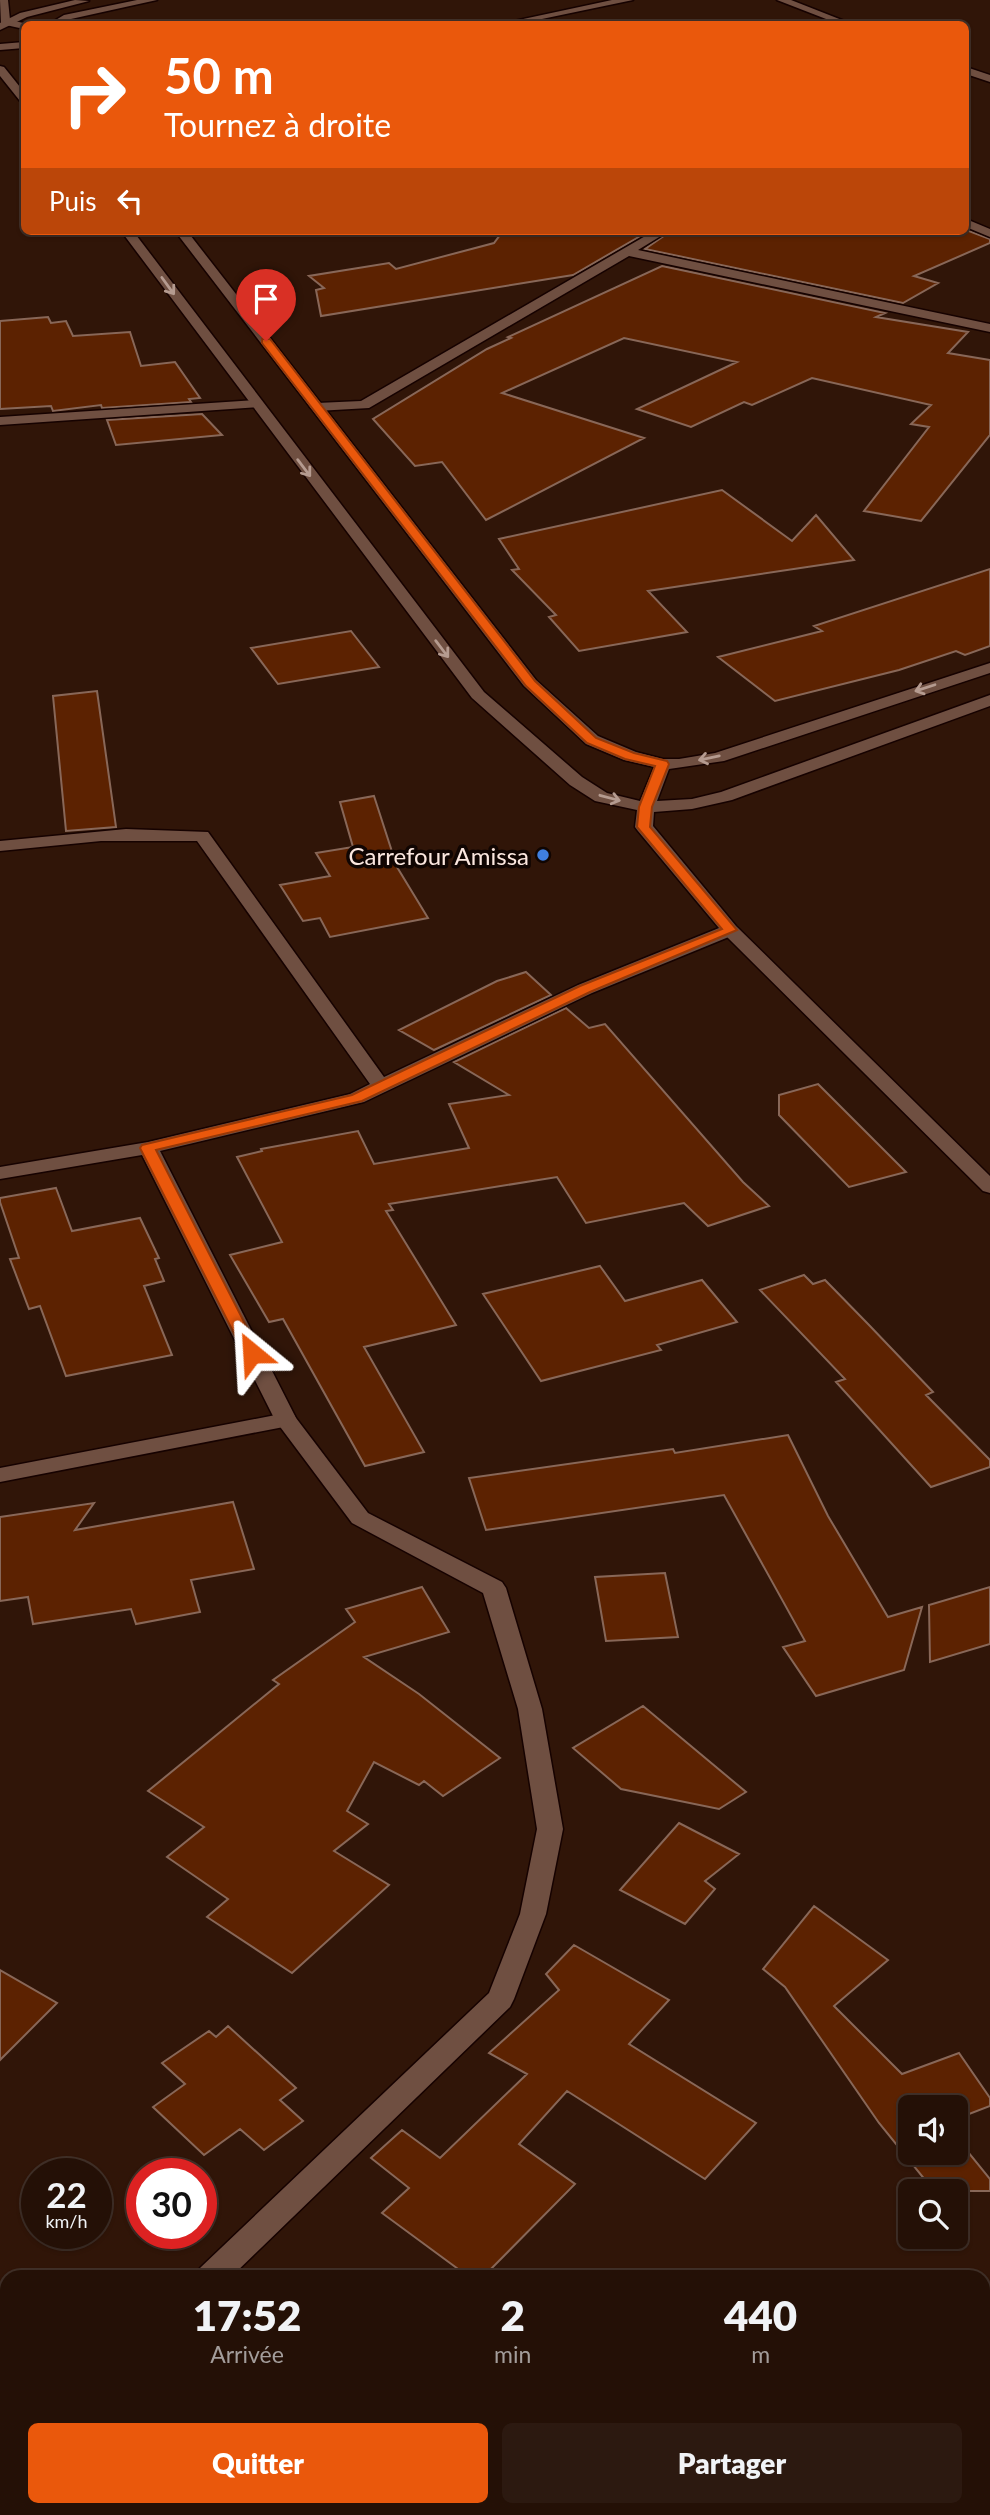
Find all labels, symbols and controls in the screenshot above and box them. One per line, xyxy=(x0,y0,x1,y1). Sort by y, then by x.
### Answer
text: 50 m xyxy=(164,46,274,104)
icon: right xyxy=(49,49,140,140)
text: Tournez à droite xyxy=(164,105,391,144)
icon: left xyxy=(111,182,149,220)
text: Puis xyxy=(49,185,97,217)
pin xyxy=(236,269,296,341)
one-way arrow xyxy=(161,276,175,295)
icon: arrive xyxy=(247,280,285,318)
one-way arrow xyxy=(297,458,312,477)
one-way arrow xyxy=(435,639,450,658)
one-way arrow xyxy=(914,683,936,696)
one-way arrow xyxy=(698,752,721,766)
one-way arrow xyxy=(599,793,621,806)
place label: Carrefour Amissa xyxy=(349,841,529,870)
marker: Carrefour Amissa xyxy=(535,847,551,863)
position arrow xyxy=(215,1316,289,1390)
map controls xyxy=(898,2095,968,2249)
button: sound xyxy=(898,2095,968,2165)
speed limit sign: 30 xyxy=(126,2158,217,2249)
text: 22 xyxy=(46,2173,87,2215)
button: search xyxy=(898,2179,968,2249)
text: km/h xyxy=(45,2210,88,2232)
text: 17:52 xyxy=(193,2290,301,2340)
text: 2 xyxy=(501,2290,525,2340)
text: 440 xyxy=(724,2290,797,2340)
text: Arrivée xyxy=(210,2340,284,2368)
text: min xyxy=(494,2340,531,2368)
text: m xyxy=(751,2340,770,2368)
button: Quitter xyxy=(28,2423,488,2503)
button: Partager xyxy=(502,2423,962,2503)

